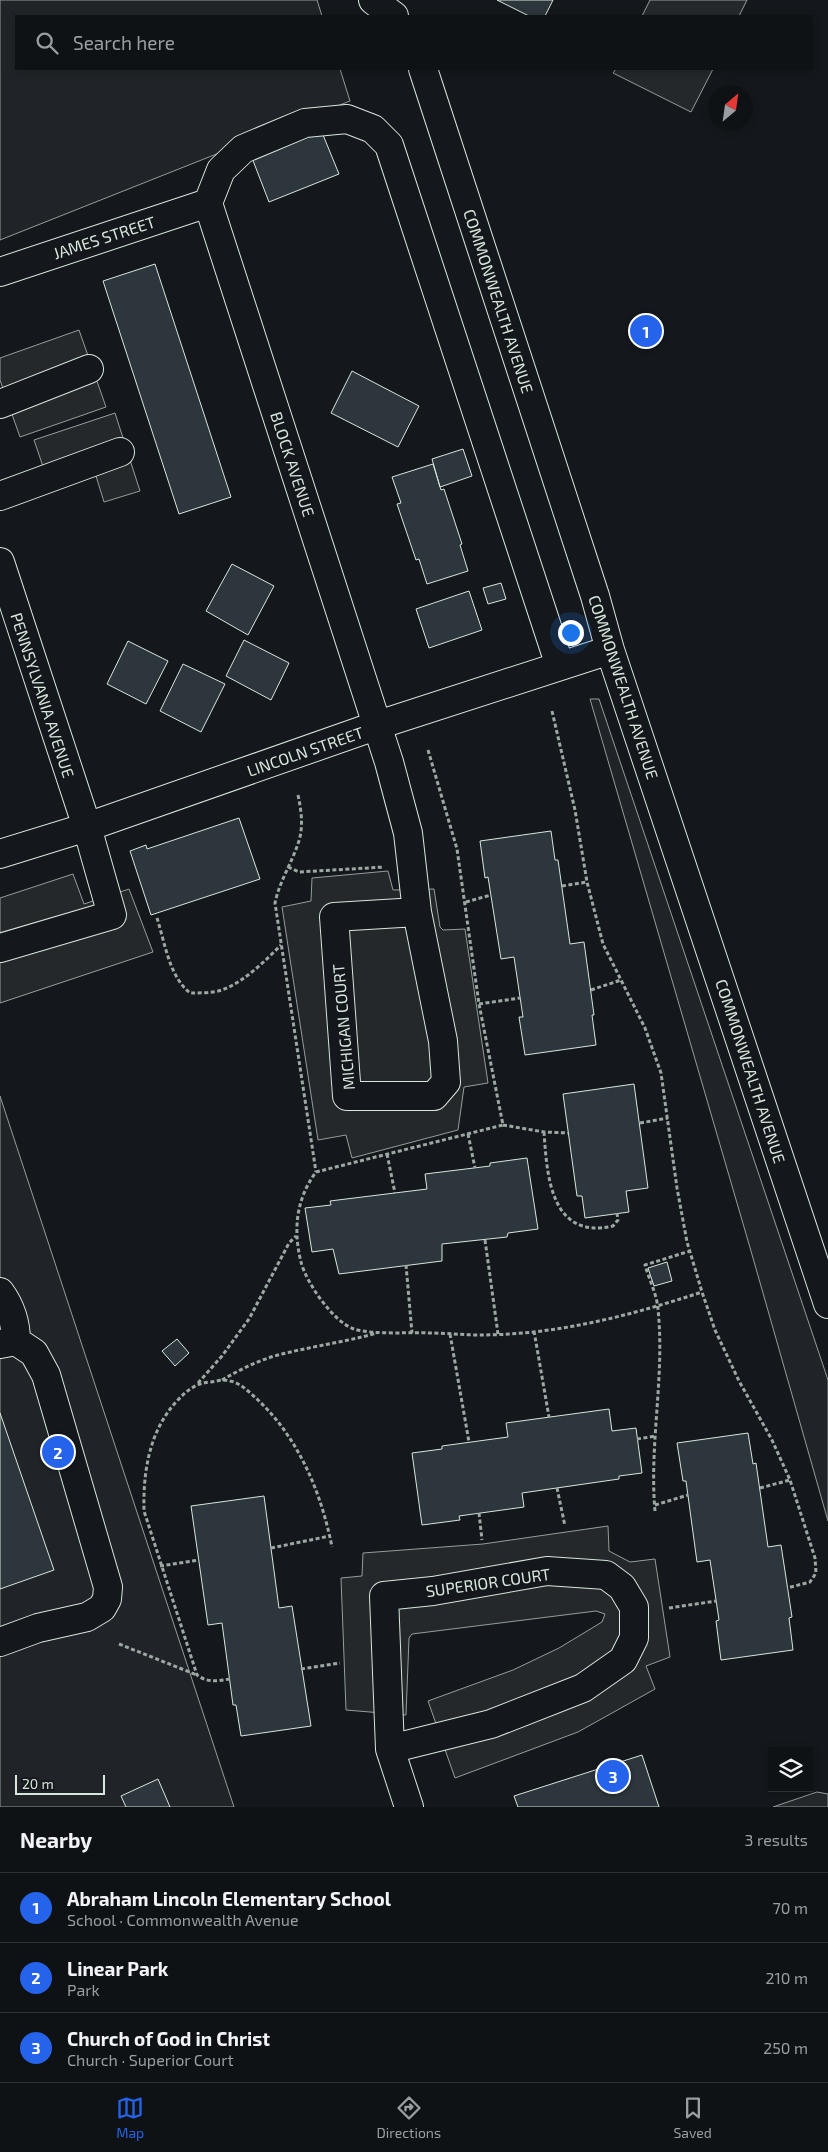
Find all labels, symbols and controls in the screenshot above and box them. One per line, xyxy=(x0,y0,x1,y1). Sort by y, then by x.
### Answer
search box xyxy=(15,15,813,70)
icon: search xyxy=(33,29,61,57)
text: Search here xyxy=(73,31,175,54)
north arrow xyxy=(708,85,753,130)
street label: COMMONWEALTH AVENUE xyxy=(460,207,538,396)
street label: JAMES STREET xyxy=(51,212,157,262)
pin: 1 xyxy=(630,312,662,350)
street label: BLOCK AVENUE xyxy=(267,409,319,519)
street label: COMMONWEALTH AVENUE xyxy=(585,593,663,782)
street label: PENNSYLVANIA AVENUE xyxy=(7,610,79,780)
your location xyxy=(558,620,584,646)
street label: LINCOLN STREET xyxy=(244,722,366,780)
street label: MICHIGAN COURT xyxy=(328,963,358,1091)
street label: COMMONWEALTH AVENUE xyxy=(712,977,790,1166)
pin: 2 xyxy=(42,1433,74,1471)
street label: SUPERIOR COURT xyxy=(425,1564,551,1600)
map controls xyxy=(768,1747,813,1792)
button: layers xyxy=(768,1747,813,1792)
pin: 3 xyxy=(597,1757,629,1795)
scale bar xyxy=(15,1772,105,1795)
text: 20 m xyxy=(22,1775,54,1792)
text: Nearby xyxy=(20,1827,92,1852)
text: 3 results xyxy=(745,1830,808,1849)
text: Abraham Lincoln Elementary School xyxy=(67,1887,391,1910)
text: 1 xyxy=(33,1898,39,1917)
text: 70 m xyxy=(773,1898,808,1917)
text: School · Commonwealth Avenue xyxy=(67,1910,299,1929)
text: Linear Park xyxy=(67,1957,168,1980)
text: 2 xyxy=(31,1968,41,1987)
text: 210 m xyxy=(765,1968,808,1987)
text: Park xyxy=(67,1980,100,1999)
text: Church of God in Christ xyxy=(67,2027,270,2050)
text: 3 xyxy=(31,2038,41,2057)
text: 250 m xyxy=(763,2038,808,2057)
text: Church · Superior Court xyxy=(67,2050,234,2069)
tab: Map xyxy=(116,2094,144,2141)
tab: Directions xyxy=(377,2094,441,2141)
tab: Saved xyxy=(673,2094,712,2141)

